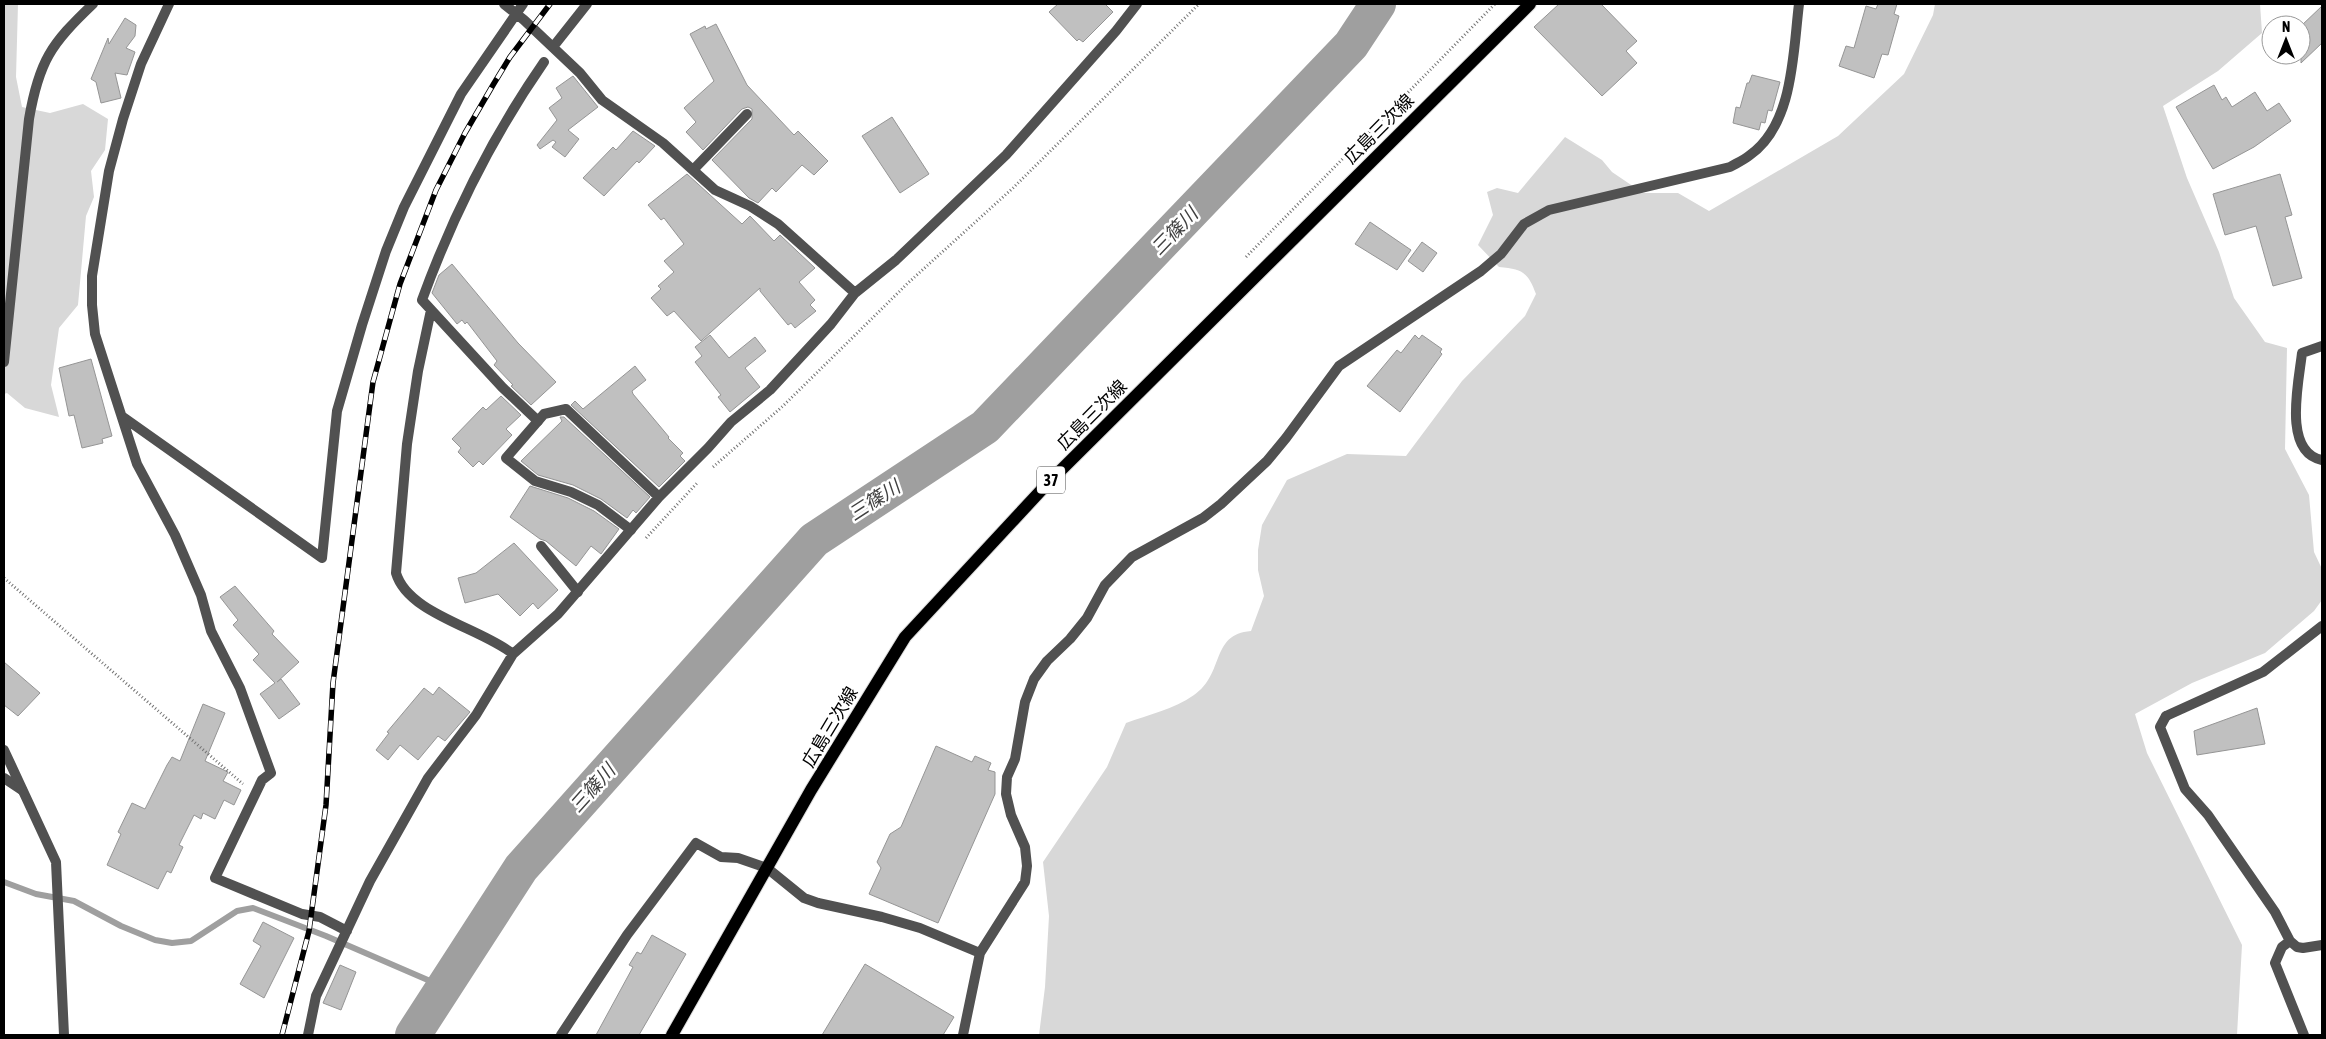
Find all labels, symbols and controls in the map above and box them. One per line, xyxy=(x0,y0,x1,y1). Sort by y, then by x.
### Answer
north arrow xyxy=(2261,15,2311,65)
text: N xyxy=(2282,19,2290,35)
street label: 広島三次線 xyxy=(1339,89,1418,168)
water label: 三篠川 xyxy=(1146,201,1203,259)
street label: 広島三次線 xyxy=(1052,375,1131,454)
road number: 37 xyxy=(1037,466,1065,494)
water label: 三篠川 xyxy=(844,474,906,525)
street label: 広島三次線 xyxy=(797,683,862,771)
water label: 三篠川 xyxy=(565,758,621,817)

